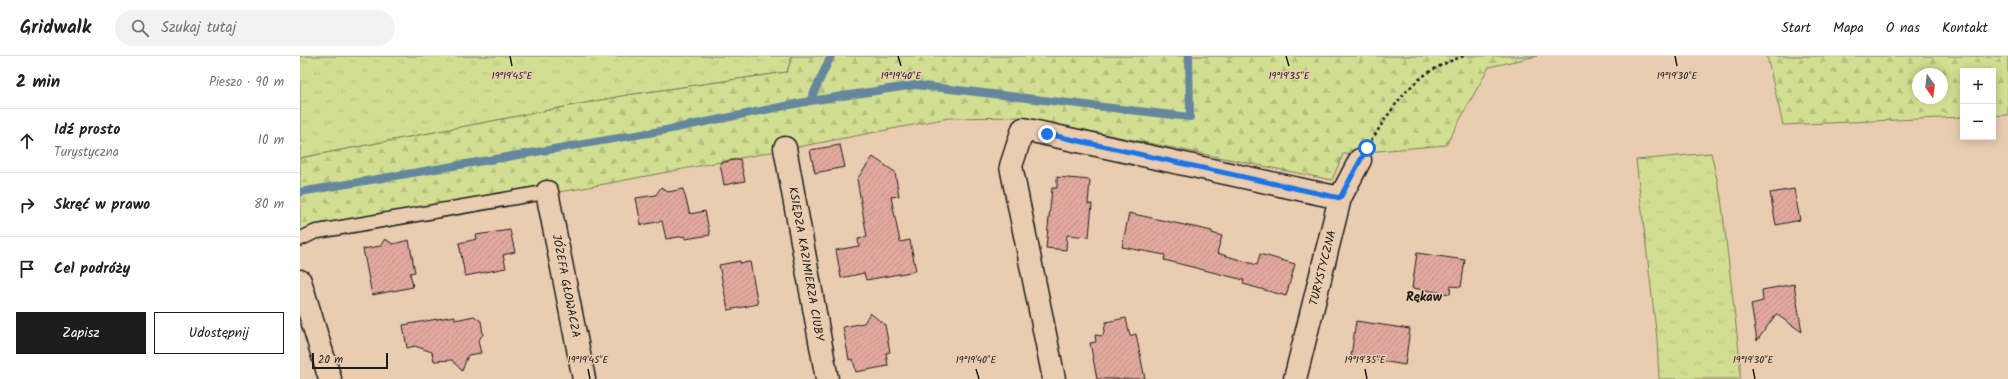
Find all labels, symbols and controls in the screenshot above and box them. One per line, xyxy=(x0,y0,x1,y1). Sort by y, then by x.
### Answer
search box xyxy=(115,10,395,46)
text: Gridwalk xyxy=(20,13,91,43)
text: Szukaj tutaj xyxy=(161,16,236,40)
icon: search xyxy=(129,17,151,39)
text: Start xyxy=(1781,17,1811,39)
text: Mapa xyxy=(1833,17,1864,39)
text: O nas xyxy=(1886,17,1920,39)
text: Kontakt xyxy=(1942,17,1988,39)
text: 19°19'45"E xyxy=(492,68,534,84)
text: 19°19'40"E xyxy=(881,68,922,84)
text: 19°19'35"E xyxy=(1268,68,1311,84)
text: 19°19'30"E xyxy=(1657,68,1699,84)
north arrow xyxy=(1912,68,1948,104)
map controls xyxy=(1960,68,1996,140)
button: + xyxy=(1960,68,1996,104)
text: 2 min xyxy=(16,69,60,96)
text: Pieszo · 90 m xyxy=(209,72,284,93)
button: − xyxy=(1960,104,1996,140)
text: Idź prosto xyxy=(54,118,120,142)
route end xyxy=(1038,125,1056,143)
icon: ahead xyxy=(16,130,38,152)
text: 10 m xyxy=(258,130,284,151)
route start xyxy=(1358,139,1376,157)
text: Turystyczna xyxy=(54,142,119,163)
street label: KSIĘDZA KAZIMIERZA CIUBY xyxy=(783,185,829,344)
text: Skręć w prawo xyxy=(54,193,150,217)
icon: right xyxy=(16,194,38,216)
text: 80 m xyxy=(254,194,284,215)
street label: TURYSTYCZNA xyxy=(1304,228,1342,308)
street label: JÓZEFA GŁOWACZA xyxy=(547,233,585,339)
text: Cel podróży xyxy=(54,257,130,281)
icon: arrive xyxy=(16,258,38,280)
district label: Rękaw xyxy=(1406,287,1443,308)
button: Zapisz xyxy=(16,312,146,354)
button: Udostępnij xyxy=(154,312,284,354)
scale bar xyxy=(312,351,388,370)
text: 20 m xyxy=(318,351,343,369)
text: 19°19'45"E xyxy=(568,352,610,368)
text: 19°19'40"E xyxy=(956,352,997,368)
text: 19°19'35"E xyxy=(1344,352,1387,368)
text: 19°19'30"E xyxy=(1733,352,1775,368)

